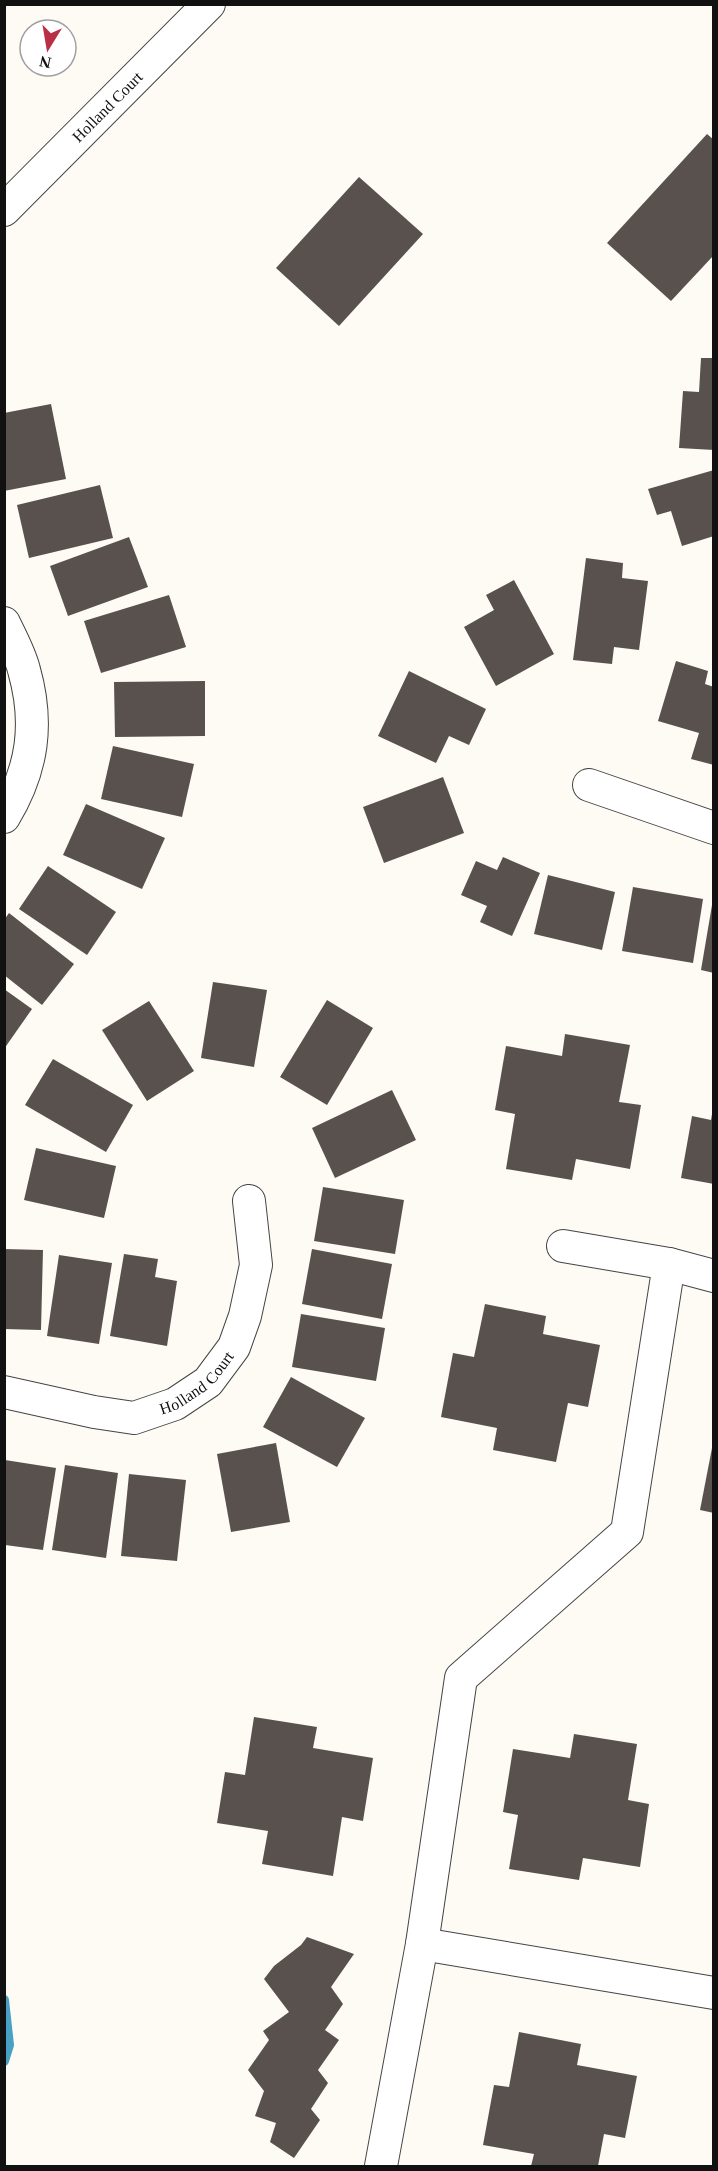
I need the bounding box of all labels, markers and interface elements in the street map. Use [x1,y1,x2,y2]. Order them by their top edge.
north arrow [18,18,78,78]
text: N [38,53,53,72]
street label: Holland Court [69,68,146,145]
street label: Holland Court [157,1348,237,1418]

